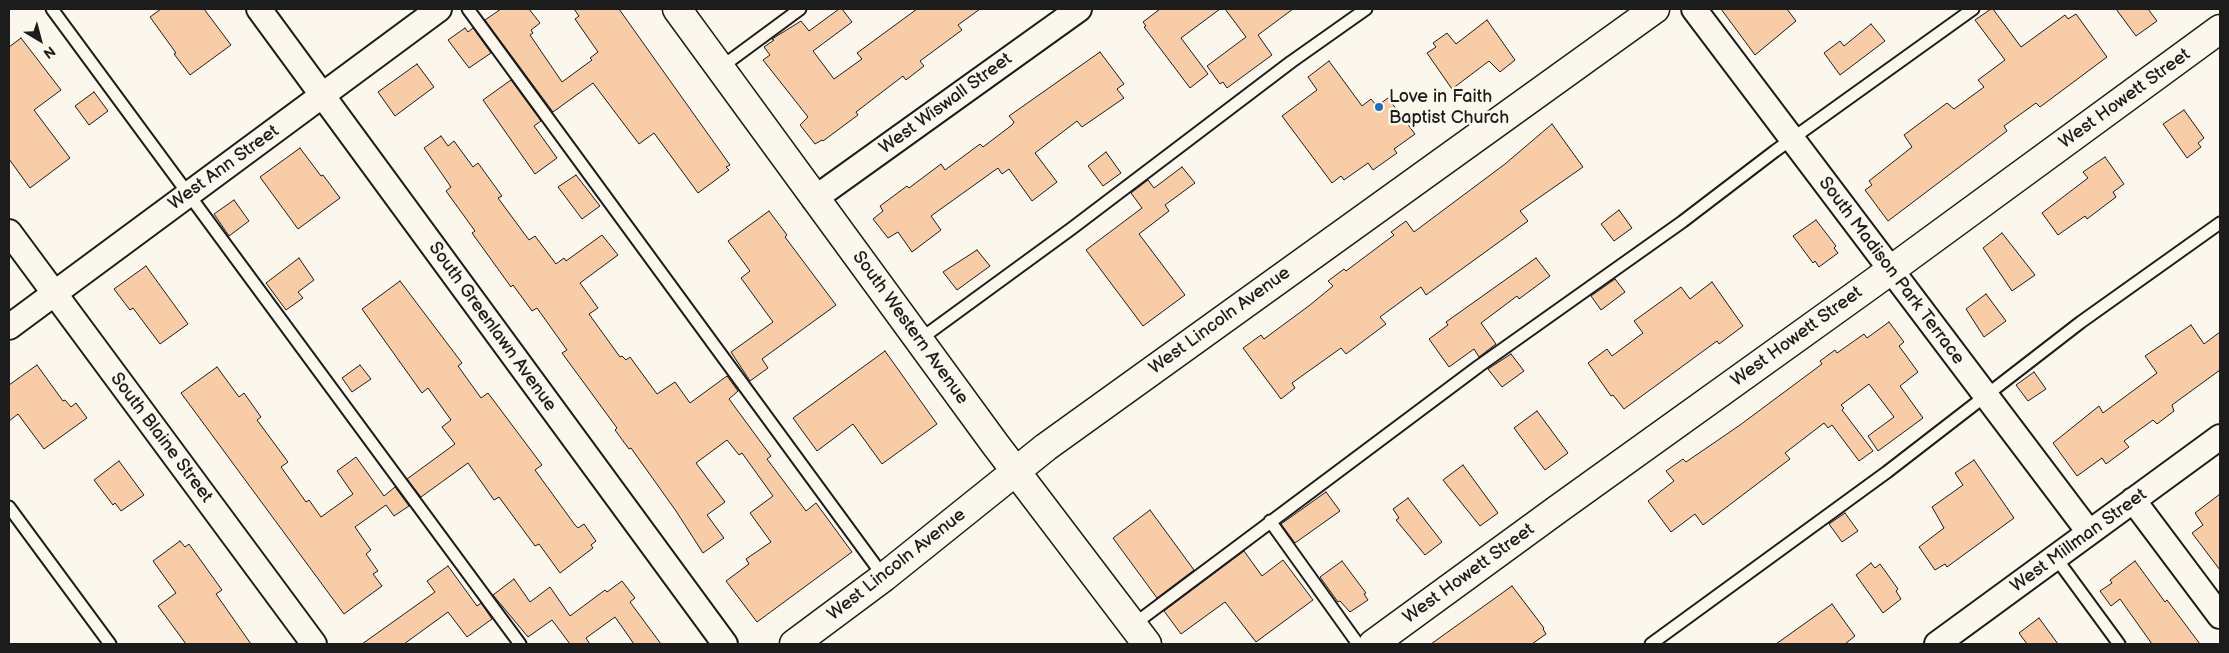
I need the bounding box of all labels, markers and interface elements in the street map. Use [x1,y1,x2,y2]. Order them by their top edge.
north arrow [15,15,65,65]
text: N [40,42,59,62]
street label: West Howett Street [2055,44,2195,154]
street label: West Wiswall Street [876,49,1016,159]
place label: Love in Faith Baptist Church [1389,86,1509,128]
marker: Love in Faith Baptist Church [1373,101,1385,113]
street label: West Ann Street [165,121,283,215]
street label: South Madison Park Terrace [1813,173,1969,369]
street label: South Greenlawn Avenue [423,238,561,416]
street label: South Western Avenue [847,247,973,409]
street label: West Lincoln Avenue [1145,263,1295,379]
street label: West Howett Street [1727,282,1867,392]
street label: South Blaine Street [105,369,217,507]
street label: West Millman Street [2007,484,2151,598]
street label: West Lincoln Avenue [824,504,970,626]
street label: West Howett Street [1399,519,1539,629]

